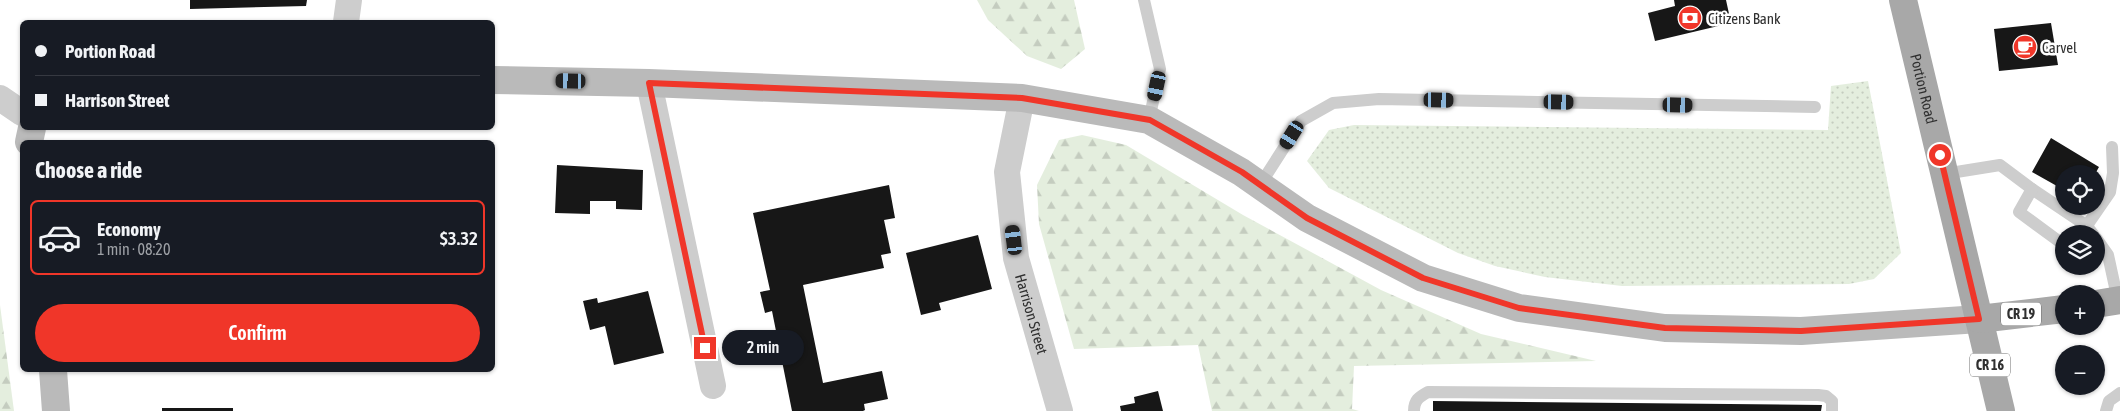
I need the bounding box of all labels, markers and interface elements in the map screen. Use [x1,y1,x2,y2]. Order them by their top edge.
bank icon: Citizens Bank [1677,5,1703,31]
place label: Citizens Bank [1708,10,1781,27]
cafe icon: Carvel [2012,34,2038,60]
place label: Carvel [2042,39,2077,56]
text: Portion Road [65,40,155,62]
street label: Portion Road [1908,52,1941,125]
car [1146,70,1167,102]
car [555,73,586,89]
text: Harrison Street [65,89,170,111]
car [1423,92,1454,108]
car [1543,94,1574,110]
car [1662,97,1693,113]
car [1277,118,1306,152]
route start [1929,144,1951,166]
text: Choose a ride [35,157,142,183]
map controls [2055,165,2105,395]
button: locate [2055,165,2105,215]
icon: car [37,215,82,260]
text: Economy [97,218,161,240]
car [1004,224,1023,256]
button: layers [2055,225,2105,275]
text: $3.32 [440,227,478,249]
text: 1 min · 08:20 [97,240,170,258]
street label: Harrison Street [1012,272,1052,356]
button: + [2055,285,2105,335]
road number: CR 19 [2001,302,2041,326]
button: Confirm [35,304,480,362]
callout: 2 min [722,330,805,366]
route end [694,337,716,359]
text: 2 min [747,338,779,356]
button: − [2055,345,2105,395]
road number: CR 16 [1970,354,2010,376]

